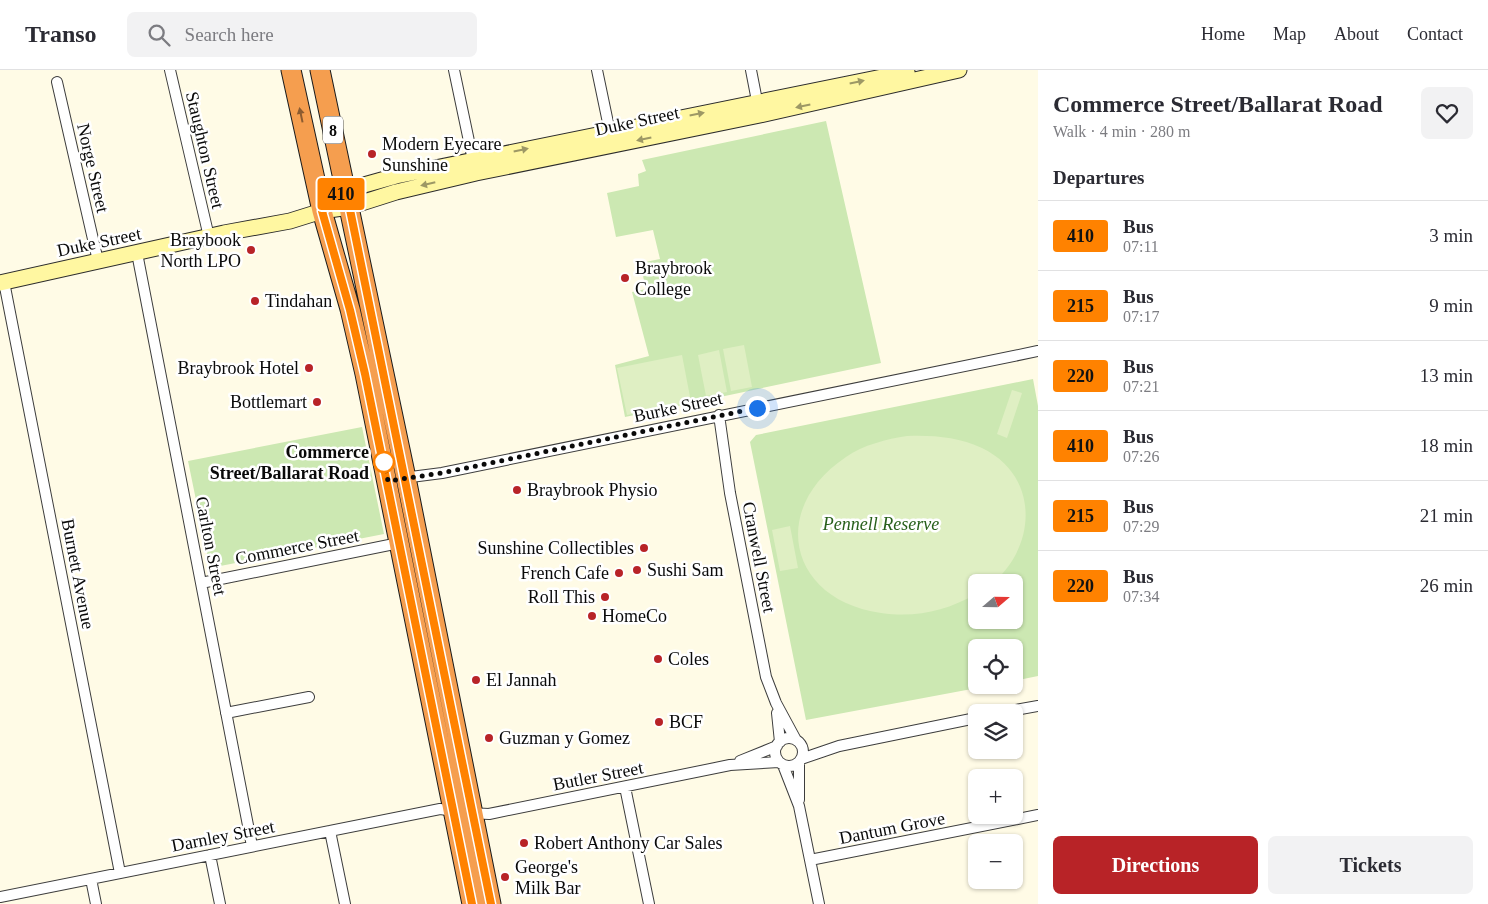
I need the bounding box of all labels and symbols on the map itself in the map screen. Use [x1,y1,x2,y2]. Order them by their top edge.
one-way arrow [849,78,864,86]
street label: Staughton Street [182,90,228,210]
street label: Duke Street [593,102,681,140]
one-way arrow [794,102,810,110]
one-way arrow [297,107,305,123]
one-way arrow [690,110,706,118]
road number: 8 [323,116,343,144]
street label: Norge Street [73,121,113,215]
place label: Modern Eyecare Sunshine [382,134,501,175]
one-way arrow [636,135,651,143]
one-way arrow [513,146,529,154]
marker: Modern Eyecare Sunshine [366,148,378,160]
line badge: 410 [312,178,370,210]
one-way arrow [421,180,436,188]
street label: Duke Street [55,223,143,261]
place label: Braybook North LPO [161,230,241,271]
marker: Braybook North LPO [245,244,257,256]
place label: Braybrook College [635,258,712,299]
marker: Braybrook College [619,272,631,284]
place label: Tindahan [265,291,332,311]
marker: Tindahan [249,295,261,307]
place label: Braybrook Hotel [178,358,299,378]
marker: Braybrook Hotel [303,362,315,374]
street label: Burke Street [632,388,724,426]
place label: Bottlemart [230,392,307,412]
marker: Bottlemart [311,396,323,408]
your location [745,396,770,421]
place label: Commerce Street/Ballarat Road [210,442,369,483]
marker: Commerce Street/Ballarat Road [373,451,395,473]
place label: Braybrook Physio [527,480,658,500]
marker: Braybrook Physio [511,484,523,496]
street label: Carlton Street [192,495,230,597]
street label: Cranwell Street [738,500,780,614]
park label: Pennell Reserve [822,514,939,534]
street label: Burnett Avenue [57,517,99,631]
street label: Commerce Street [234,525,360,569]
place label: Sunshine Collectibles [478,538,634,558]
marker: Sunshine Collectibles [638,542,650,554]
place label: Sushi Sam [647,560,724,580]
place label: French Cafe [521,563,609,583]
marker: Sushi Sam [631,564,643,576]
marker: French Cafe [613,567,625,579]
north arrow [968,574,1022,629]
place label: Roll This [528,587,595,607]
marker: Roll This [599,591,611,603]
place label: HomeCo [602,606,667,626]
marker: HomeCo [586,610,598,622]
place label: Coles [668,649,709,669]
marker: Coles [652,653,664,665]
place label: El Jannah [486,670,556,690]
marker: El Jannah [470,674,482,686]
place label: BCF [669,712,703,732]
marker: BCF [653,716,665,728]
place label: Guzman y Gomez [499,728,630,748]
marker: Guzman y Gomez [483,732,495,744]
street label: Butler Street [551,757,645,795]
street label: Dantum Grove [837,808,947,848]
street label: Darnley Street [170,816,276,856]
place label: Robert Anthony Car Sales [534,833,722,853]
marker: Robert Anthony Car Sales [518,837,530,849]
place label: George's Milk Bar [515,857,581,898]
marker: George's Milk Bar [499,871,511,883]

